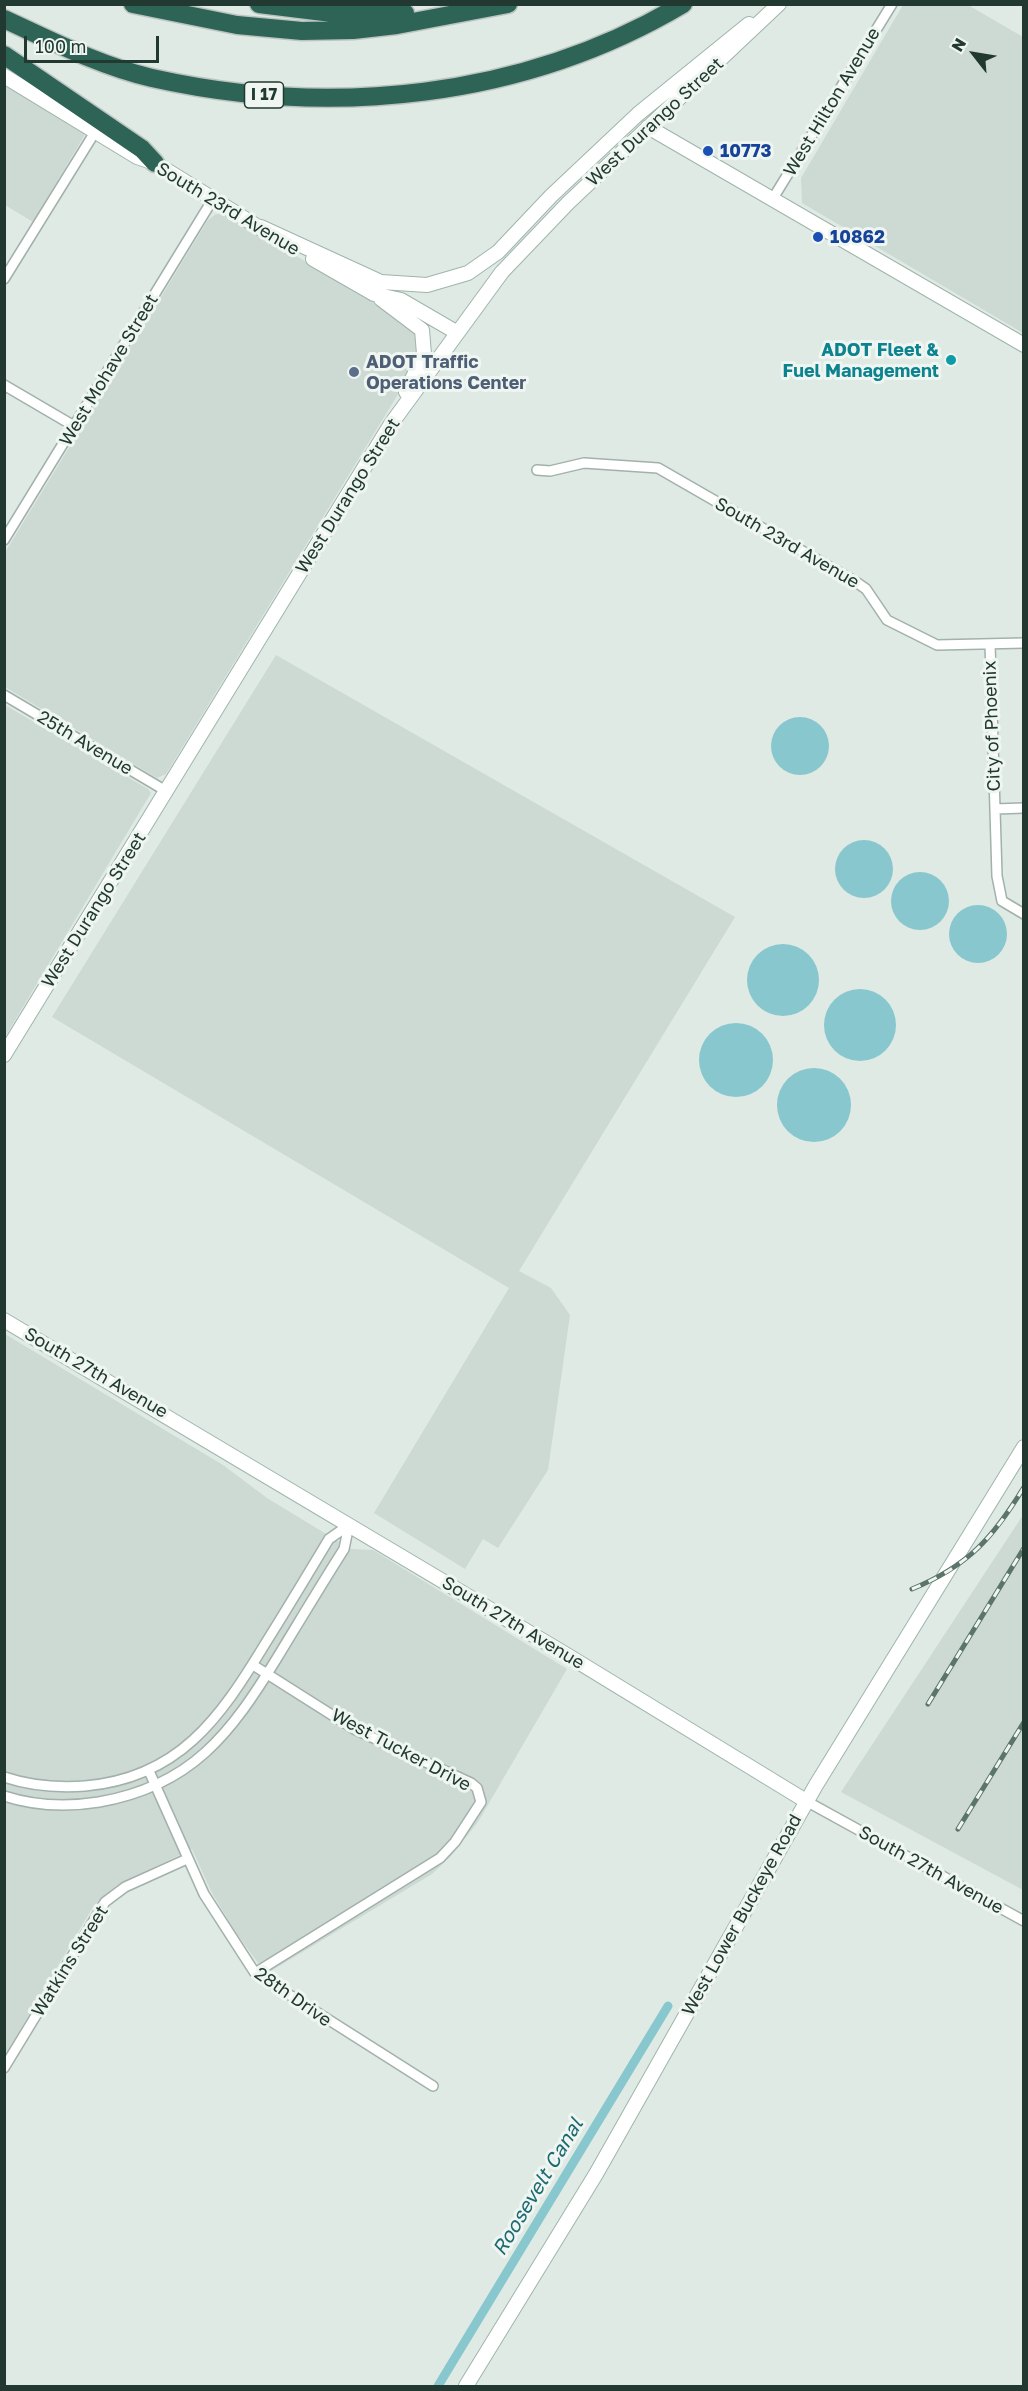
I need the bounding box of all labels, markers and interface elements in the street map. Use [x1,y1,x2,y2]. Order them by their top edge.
scale bar [27,24,162,62]
street label: West Hilton Avenue [779,24,885,180]
north arrow [944,24,1004,84]
text: N [947,34,970,55]
text: 100 m [35,35,86,57]
street label: West Durango Street [582,53,728,191]
road number: I 17 [244,82,284,108]
place label: 10773 [720,140,772,162]
marker: 10773 [701,144,715,158]
street label: South 23rd Avenue [153,158,303,260]
place label: 10862 [830,226,885,248]
marker: 10862 [811,230,825,244]
street label: West Mohave Street [55,290,163,450]
place label: ADOT Fleet & Fuel Management [782,339,939,382]
place label: ADOT Traffic Operations Center [366,351,526,394]
marker: ADOT Fleet & Fuel Management [944,353,958,367]
marker: ADOT Traffic Operations Center [347,365,361,379]
street label: West Durango Street [291,414,405,578]
street label: South 23rd Avenue [711,493,863,593]
street label: City of Phoenix [979,660,1005,792]
street label: 25th Avenue [33,706,137,780]
street label: West Durango Street [37,828,151,992]
street label: South 27th Avenue [20,1323,172,1423]
street label: South 27th Avenue [438,1572,588,1674]
street label: West Tucker Drive [328,1704,474,1796]
street label: West Lower Buckeye Road [678,1811,806,2019]
street label: South 27th Avenue [855,1821,1007,1919]
street label: Watkins Street [27,1901,113,2021]
street label: 28th Drive [250,1963,336,2031]
water label: Roosevelt Canal [488,2114,588,2260]

